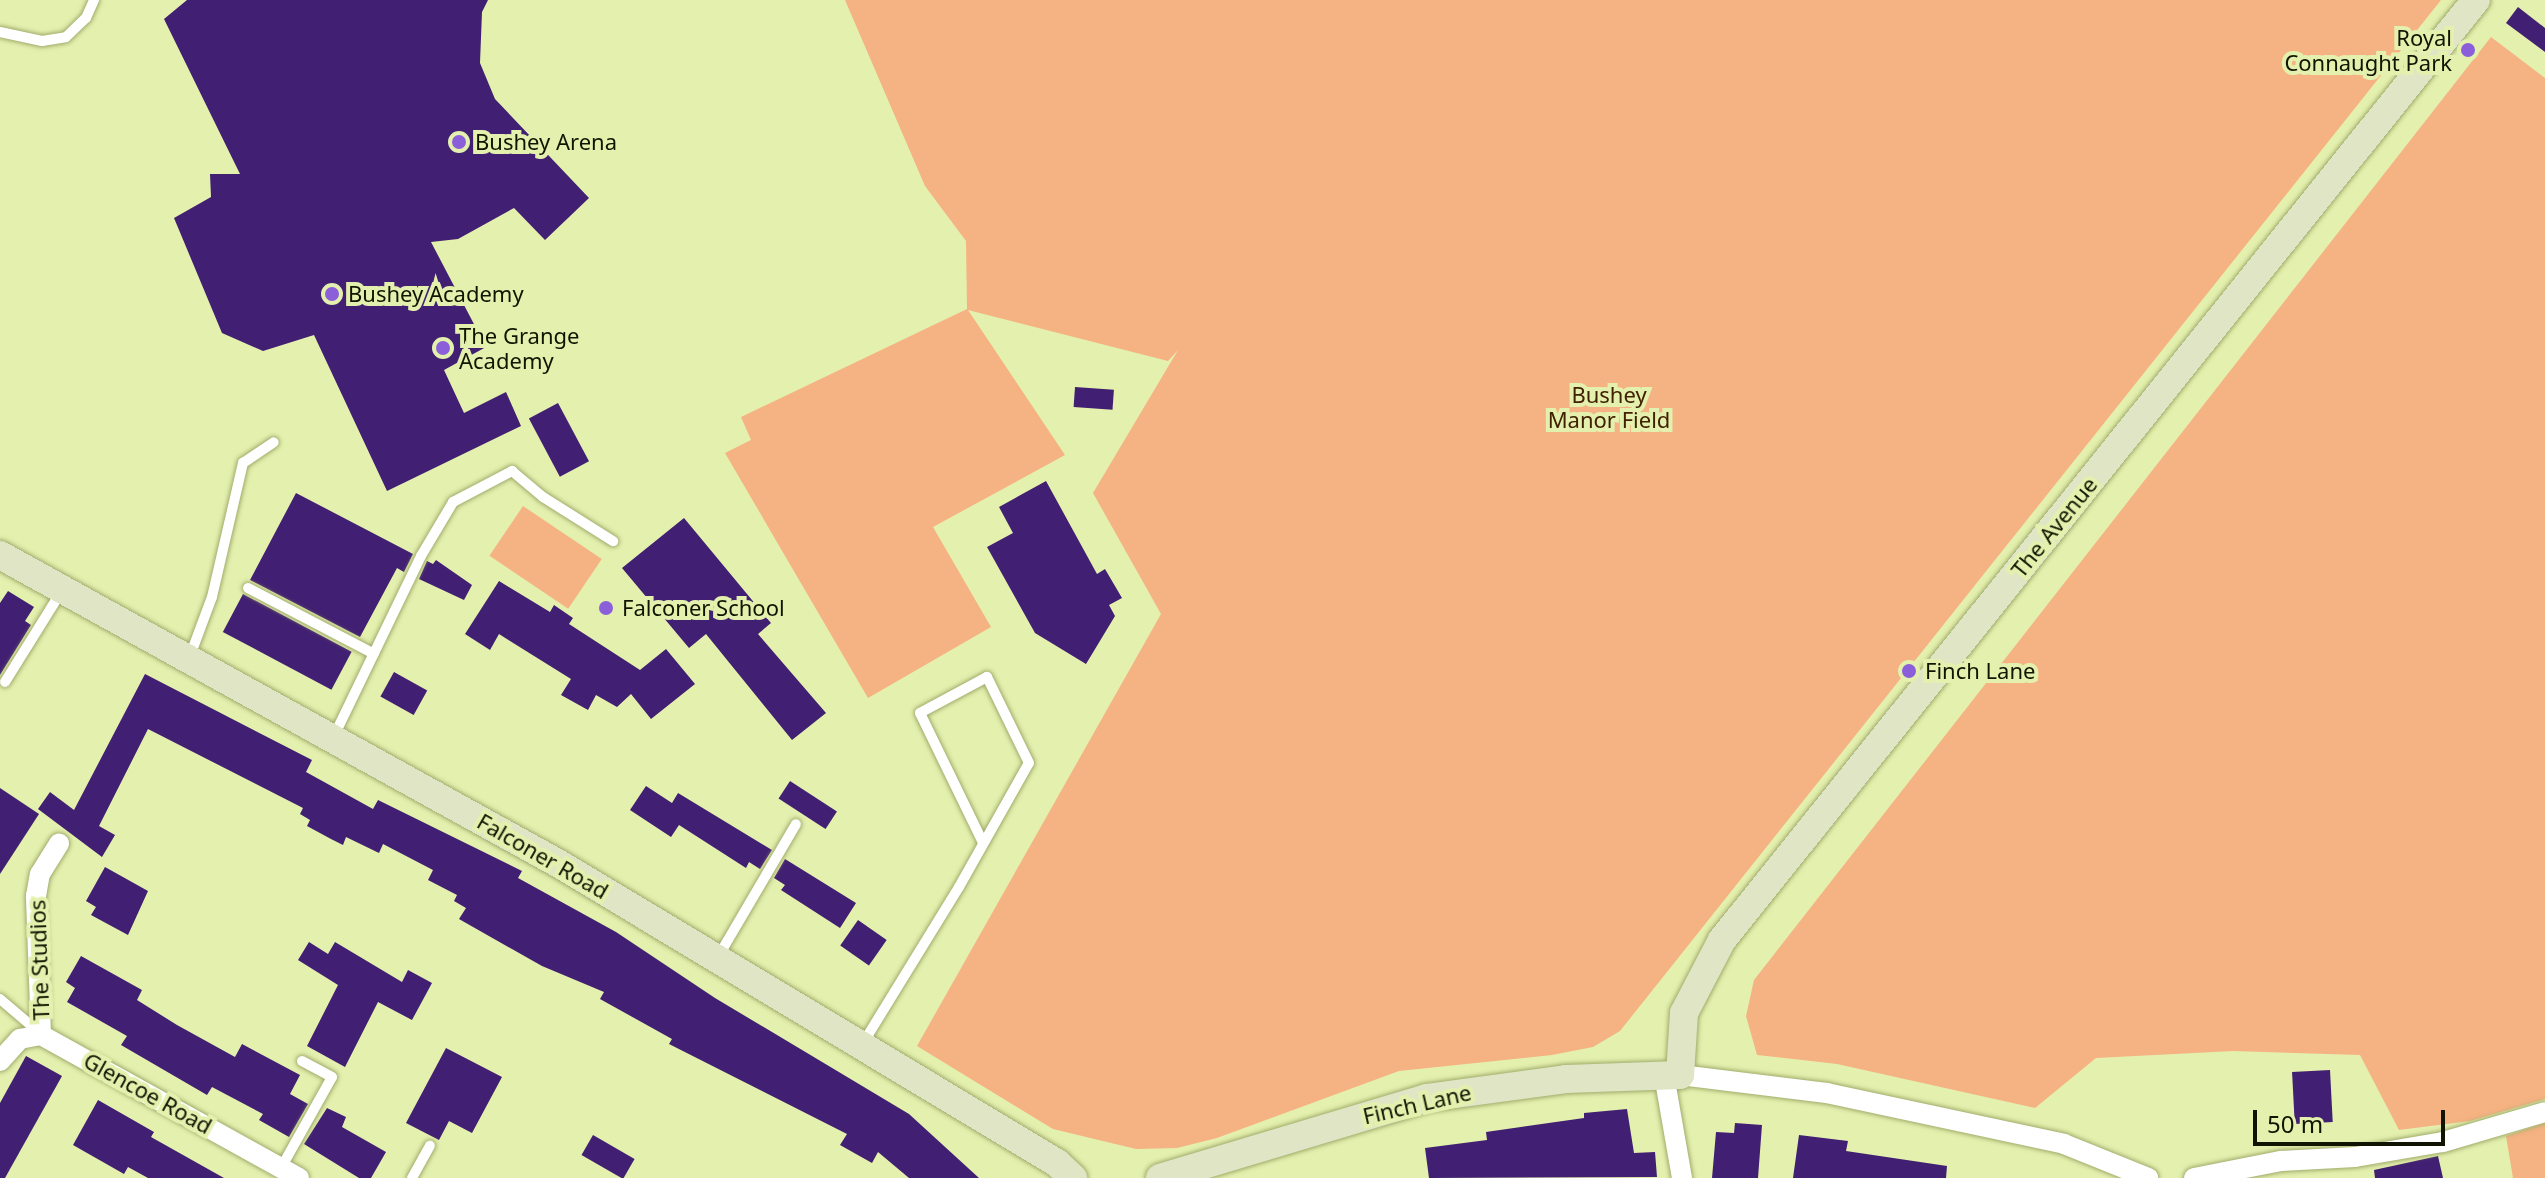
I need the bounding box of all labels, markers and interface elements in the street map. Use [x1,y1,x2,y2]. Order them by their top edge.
place label: Royal Connaught Park [2284,24,2452,76]
marker: Royal Connaught Park [2459,41,2477,59]
place label: Bushey Arena [475,129,617,155]
marker: Bushey Arena [450,133,468,151]
place label: Bushey Academy [348,281,524,307]
marker: Bushey Academy [323,285,341,303]
place label: The Grange Academy [459,322,579,374]
marker: The Grange Academy [434,339,452,357]
park label: Bushey Manor Field [1548,381,1670,432]
street label: The Avenue [2006,472,2102,582]
place label: Falconer School [622,595,785,621]
marker: Falconer School [597,599,615,617]
place label: Finch Lane [1925,658,2035,684]
marker: Finch Lane [1900,662,1918,680]
street label: Falconer Road [473,808,613,904]
street label: The Studios [24,899,54,1021]
street label: Glencoe Road [79,1047,217,1139]
street label: Finch Lane [1360,1079,1474,1129]
scale bar [2257,1094,2449,1144]
text: 50 m [2267,1107,2323,1140]

